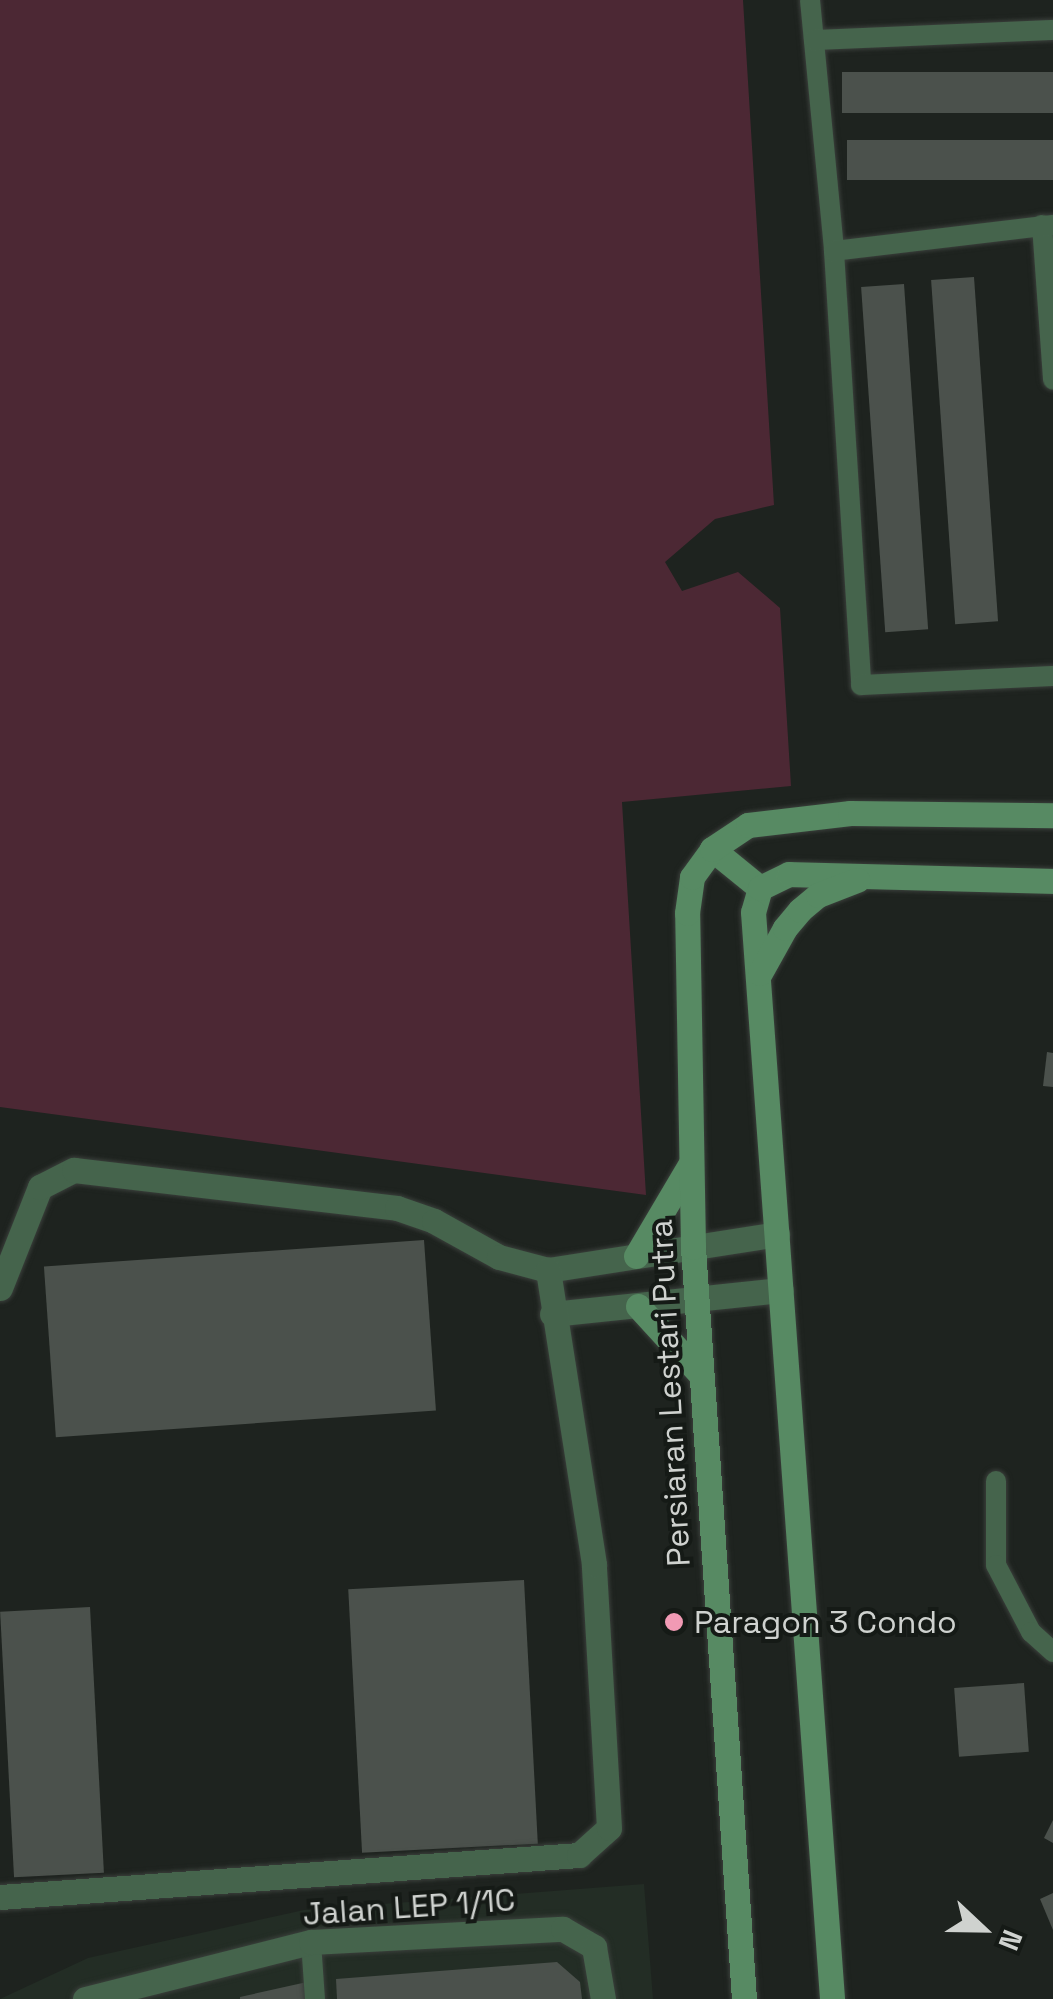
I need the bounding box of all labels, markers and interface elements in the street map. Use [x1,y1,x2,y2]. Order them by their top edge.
street label: Persiaran Lestari Putra [642,1218,698,1568]
place label: Paragon 3 Condo [694,1603,957,1641]
marker: Paragon 3 Condo [663,1611,685,1633]
north arrow [933,1879,1033,1979]
street label: Jalan LEP 1/1C [302,1880,516,1934]
text: N [991,1925,1031,1956]

